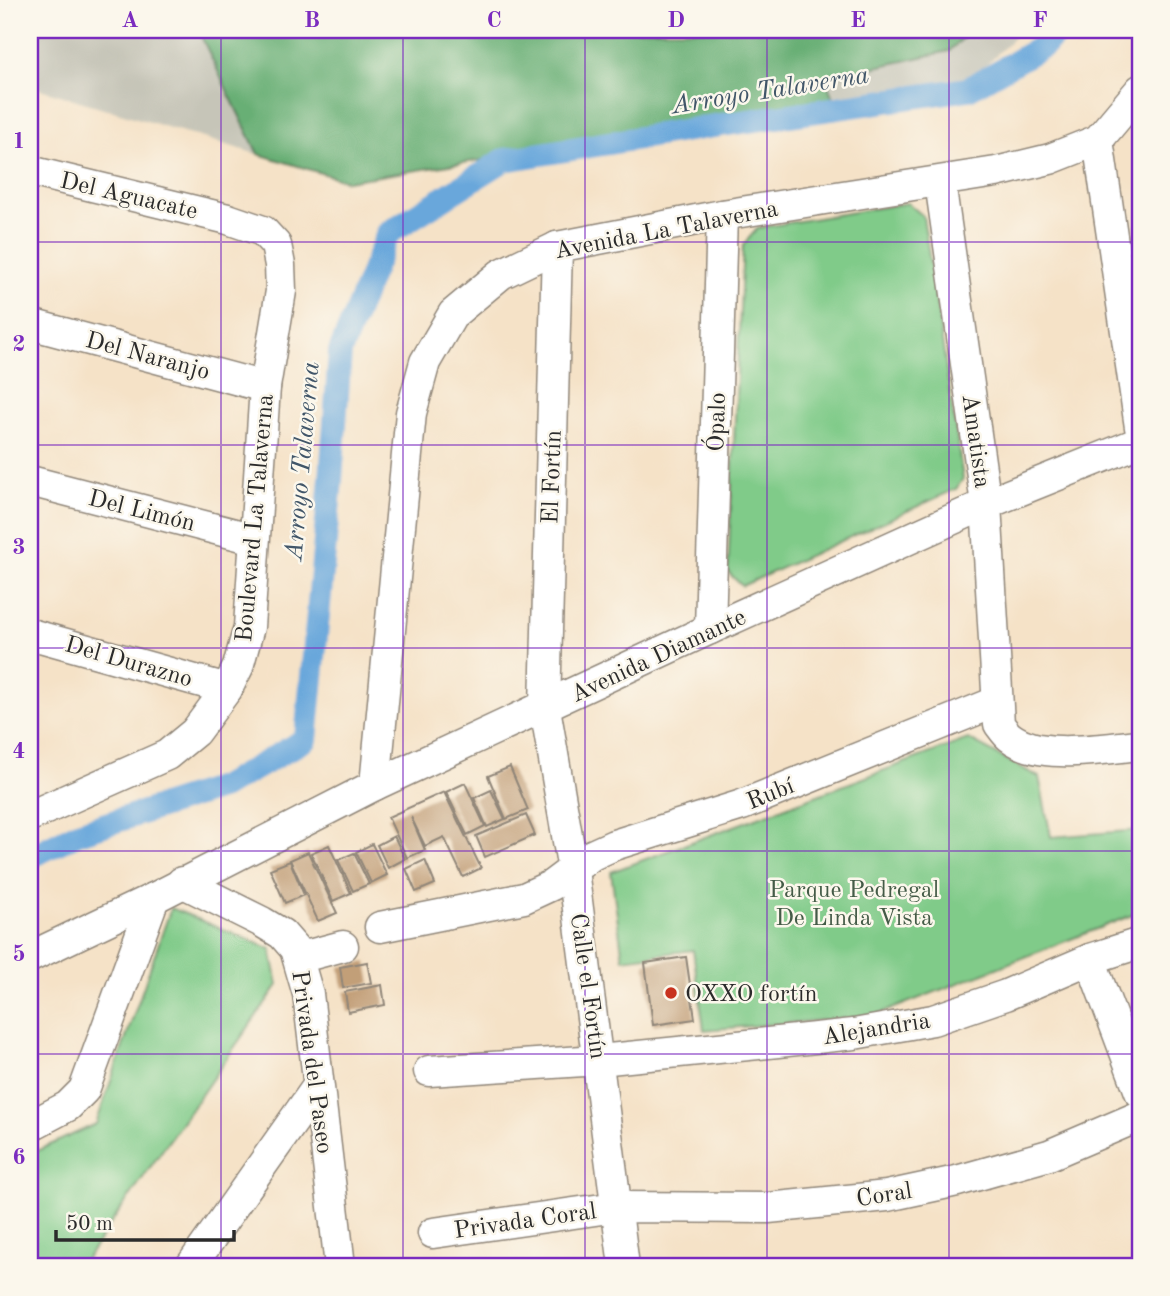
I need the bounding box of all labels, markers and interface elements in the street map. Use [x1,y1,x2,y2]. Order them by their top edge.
text: A [121,9,139,32]
text: B [304,9,320,32]
text: C [486,9,502,32]
text: D [667,9,685,32]
text: E [850,9,866,32]
text: F [1032,9,1048,32]
water label: Arroyo Talaverna [668,62,871,120]
text: 1 [12,130,26,153]
street label: Del Aguacate [57,169,200,224]
street label: Avenida La Talaverna [553,197,780,264]
street label: Del Naranjo [83,329,212,385]
text: 2 [12,333,26,356]
water label: Arroyo Talaverna [281,360,325,564]
street label: Ópalo [700,392,731,452]
street label: Boulevard La Talaverna [233,393,279,643]
street label: Amatista [957,393,994,490]
street label: El Fortín [539,430,567,524]
street label: Del Limón [86,487,198,537]
text: 3 [12,536,26,559]
street label: Avenida Diamante [568,606,750,708]
street label: Del Durazno [62,633,195,693]
text: 4 [12,740,26,763]
street label: Rubí [744,774,798,815]
park label: Parque Pedregal De Linda Vista [769,879,939,931]
street label: Calle el Fortín [565,912,609,1061]
text: 5 [12,943,26,966]
street label: Privada del Paseo [286,969,336,1155]
place label: OXXO fortín [685,983,818,1007]
marker: OXXO fortín [663,985,679,1001]
street label: Alejandria [821,1010,932,1050]
text: 6 [12,1146,26,1169]
street label: Coral [855,1180,914,1212]
scale bar [56,1198,234,1242]
street label: Privada Coral [452,1200,598,1244]
text: 50 m [66,1214,113,1235]

